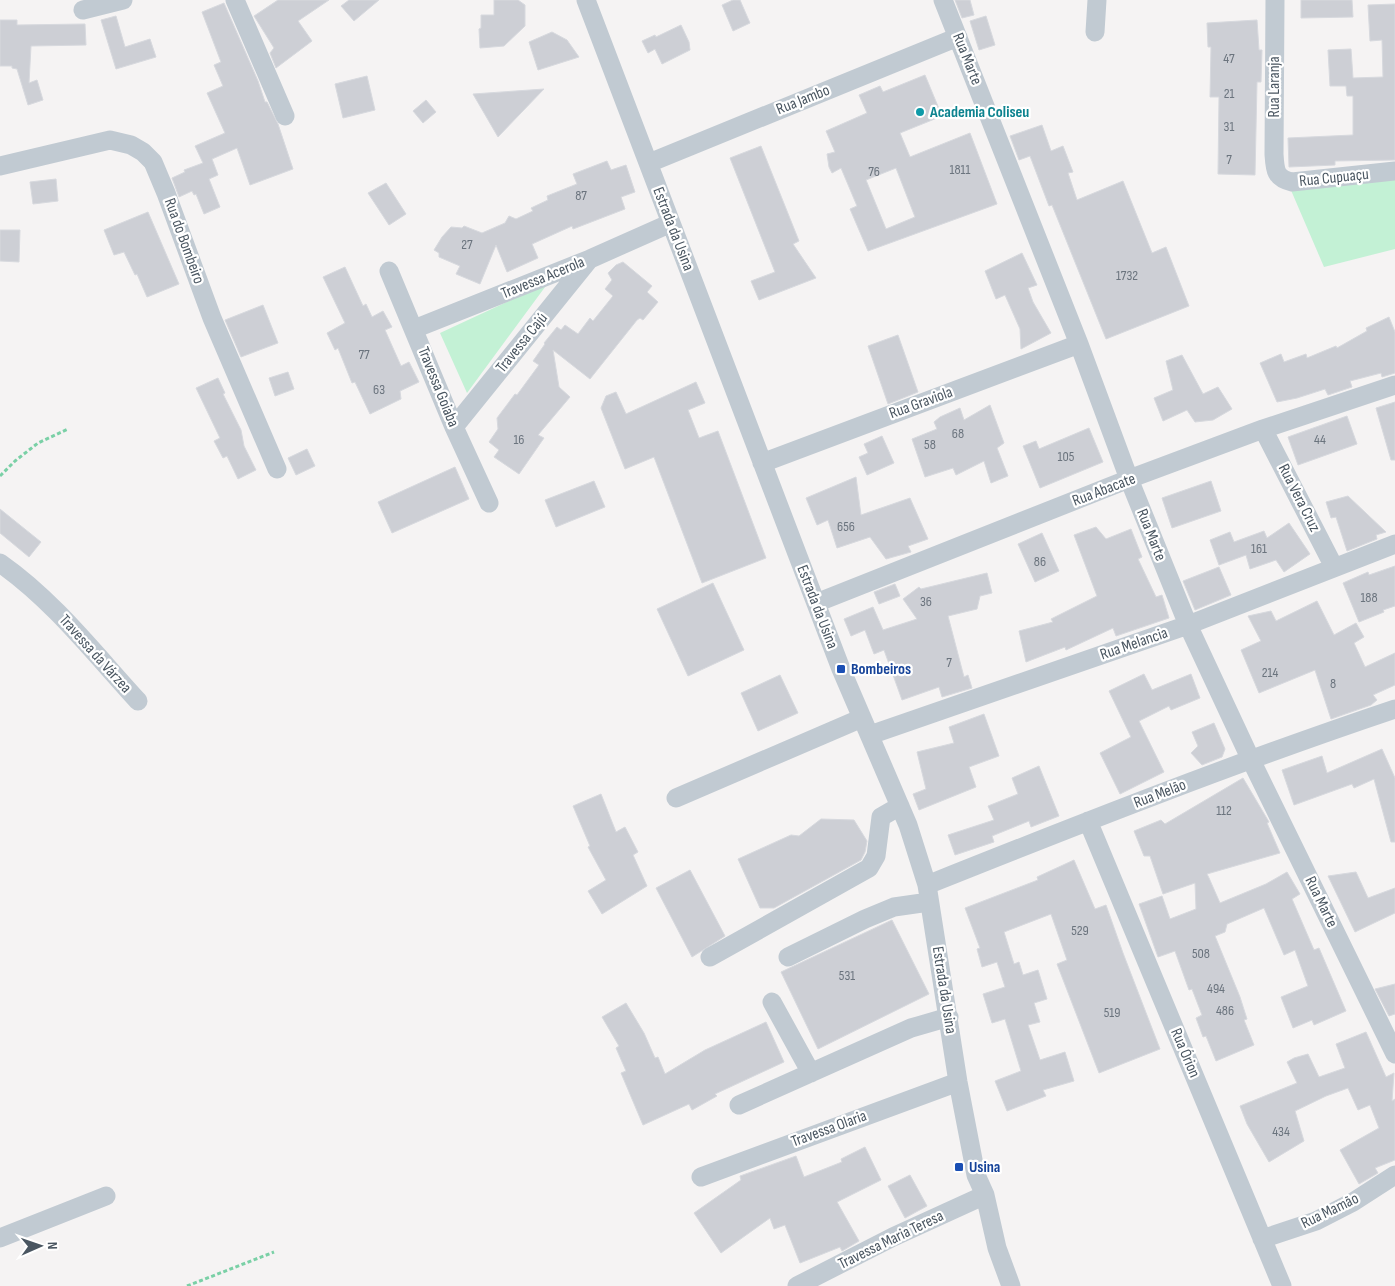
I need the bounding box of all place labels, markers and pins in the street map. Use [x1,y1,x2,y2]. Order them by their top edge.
place label: Academia Coliseu [929,103,1029,122]
marker: Academia Coliseu [914,106,926,118]
place label: Bombeiros [851,660,911,679]
marker: Bombeiros [835,663,847,675]
place label: Usina [969,1158,1000,1177]
marker: Usina [953,1161,965,1173]

